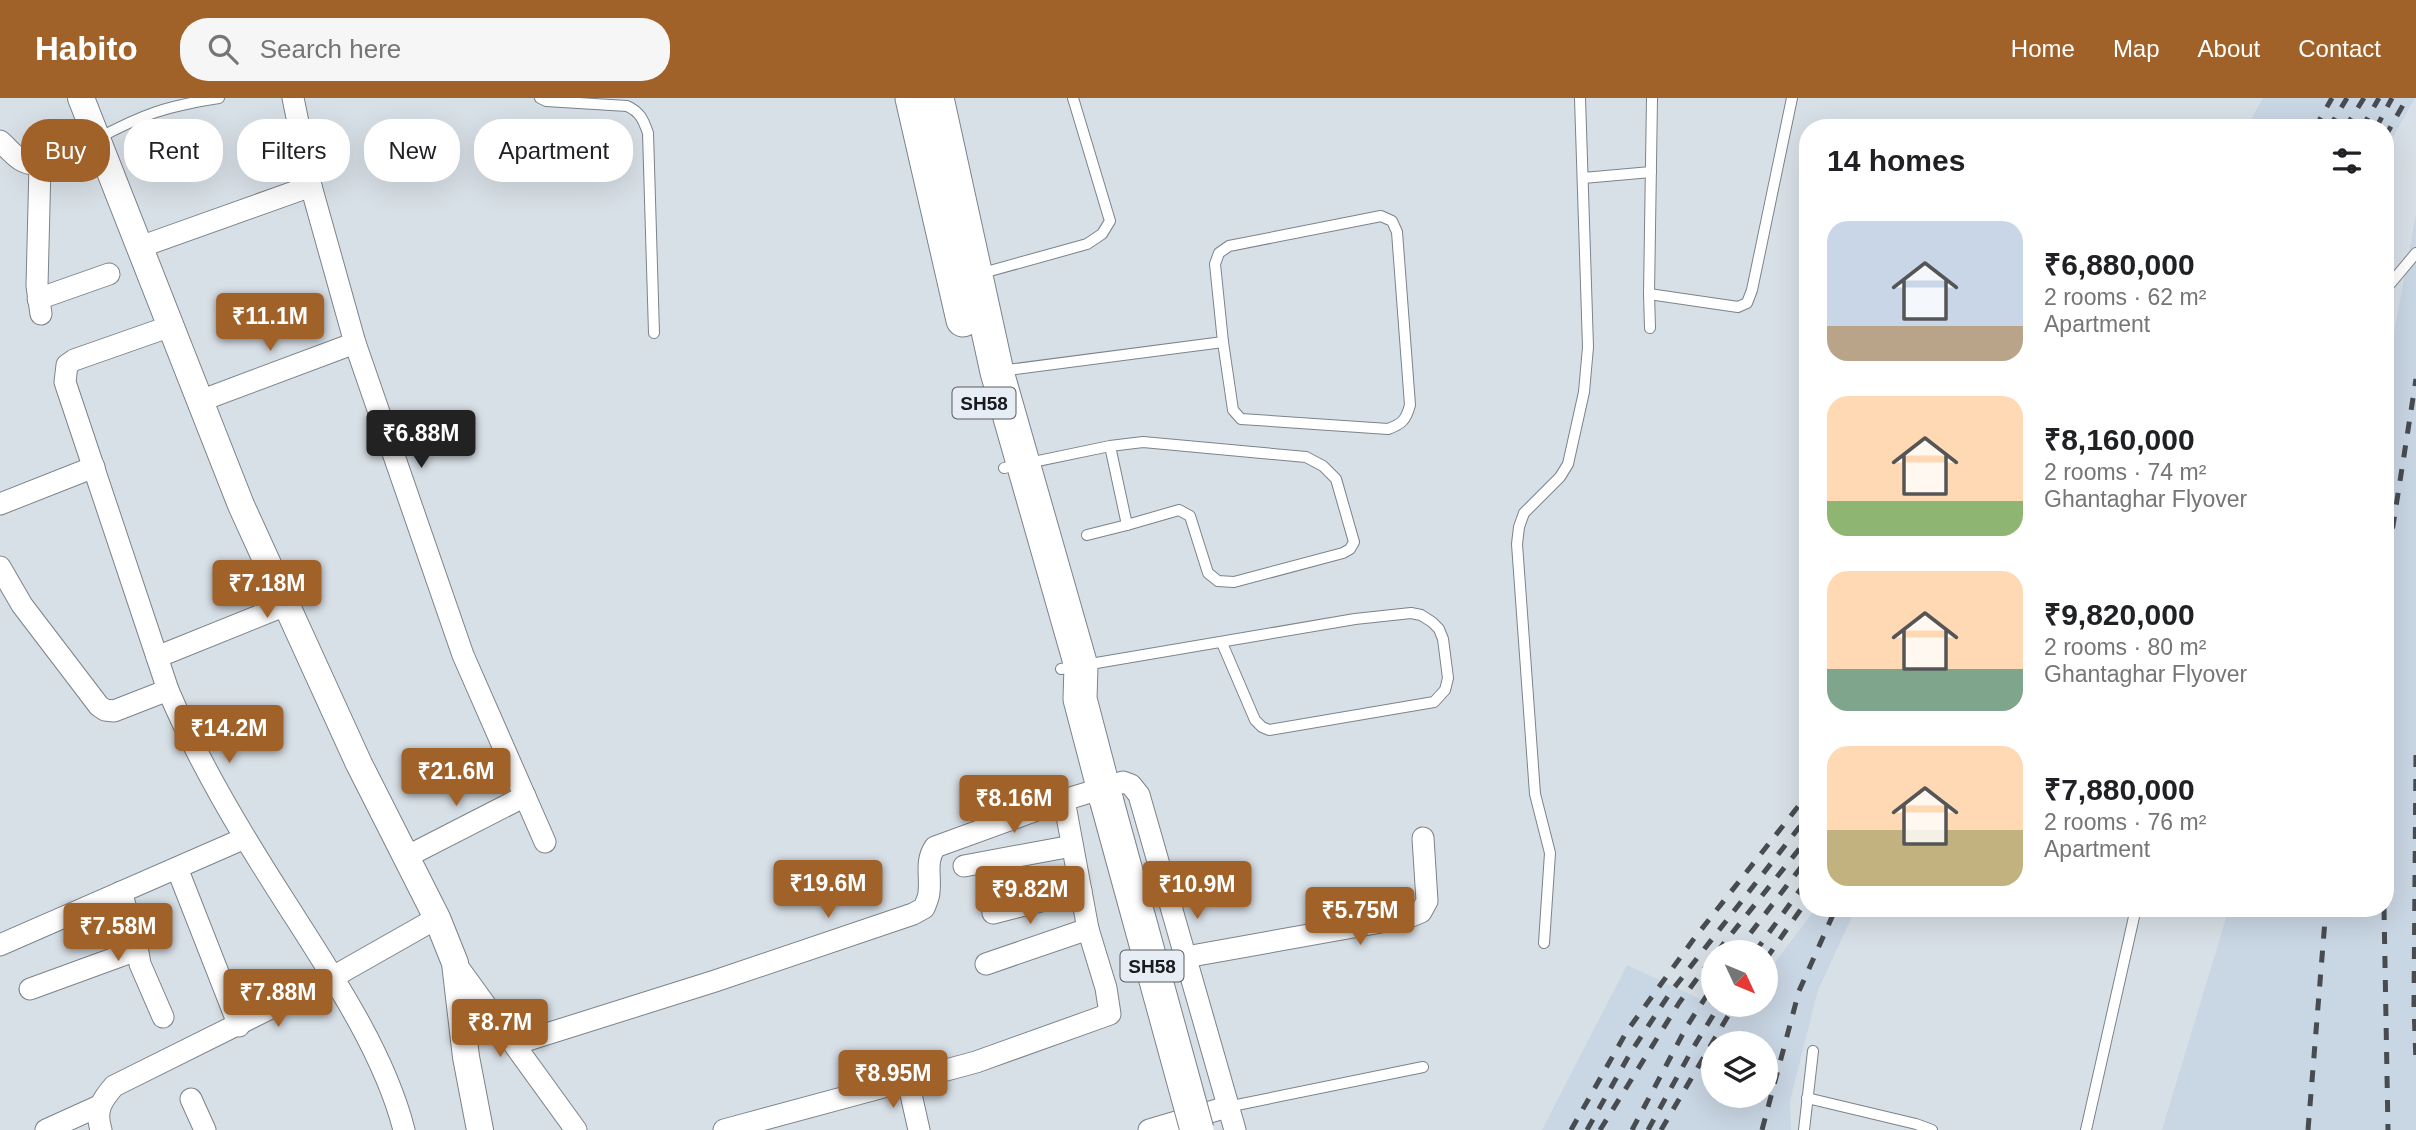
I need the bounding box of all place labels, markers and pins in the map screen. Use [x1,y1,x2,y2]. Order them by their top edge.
pin: ₹11.1M [213,294,327,353]
pin: ₹6.88M [364,410,478,470]
pin: ₹7.18M [210,560,324,620]
pin: ₹14.2M [172,706,286,765]
pin: ₹21.6M [399,748,513,808]
pin: ₹8.16M [957,776,1071,835]
pin: ₹19.6M [771,860,885,920]
pin: ₹10.9M [1140,862,1254,921]
pin: ₹9.82M [973,866,1087,926]
pin: ₹5.75M [1303,888,1417,947]
pin: ₹7.58M [61,904,175,963]
pin: ₹7.88M [221,970,335,1029]
pin: ₹8.7M [451,1000,549,1059]
pin: ₹8.95M [836,1051,950,1110]

